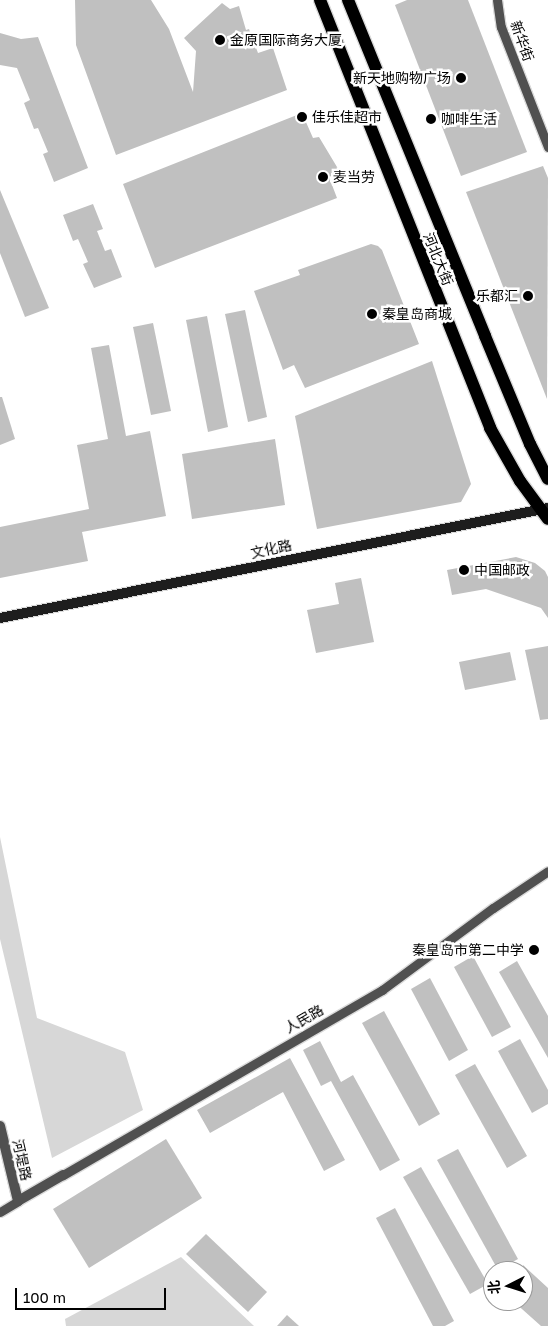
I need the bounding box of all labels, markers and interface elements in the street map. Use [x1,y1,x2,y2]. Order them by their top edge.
street label: 新华街 [507,18,537,64]
place label: 金原国际商务大厦 [230,32,342,48]
marker: 金原国际商务大厦 [214,34,226,46]
place label: 新天地购物广场 [353,70,451,86]
marker: 新天地购物广场 [455,72,467,84]
place label: 佳乐佳超市 [312,109,382,125]
marker: 佳乐佳超市 [296,111,308,123]
place label: 咖啡生活 [441,111,497,127]
marker: 咖啡生活 [425,113,437,125]
place label: 麦当劳 [333,169,375,185]
marker: 麦当劳 [317,171,329,183]
street label: 河北大街 [420,230,456,288]
place label: 乐都汇 [476,288,518,304]
marker: 乐都汇 [522,290,534,302]
place label: 秦皇岛商城 [382,306,452,322]
marker: 秦皇岛商城 [366,308,378,320]
street label: 文化路 [249,536,293,562]
place label: 中国邮政 [474,562,530,578]
marker: 中国邮政 [458,564,470,576]
place label: 秦皇岛市第二中学 [412,942,524,958]
marker: 秦皇岛市第二中学 [528,944,540,956]
street label: 人民路 [282,1001,326,1037]
street label: 河堤路 [9,1138,35,1182]
north arrow [483,1261,533,1311]
scale bar [18,1278,169,1310]
text: 北 [484,1280,503,1295]
text: 100 m [23,1288,66,1306]

